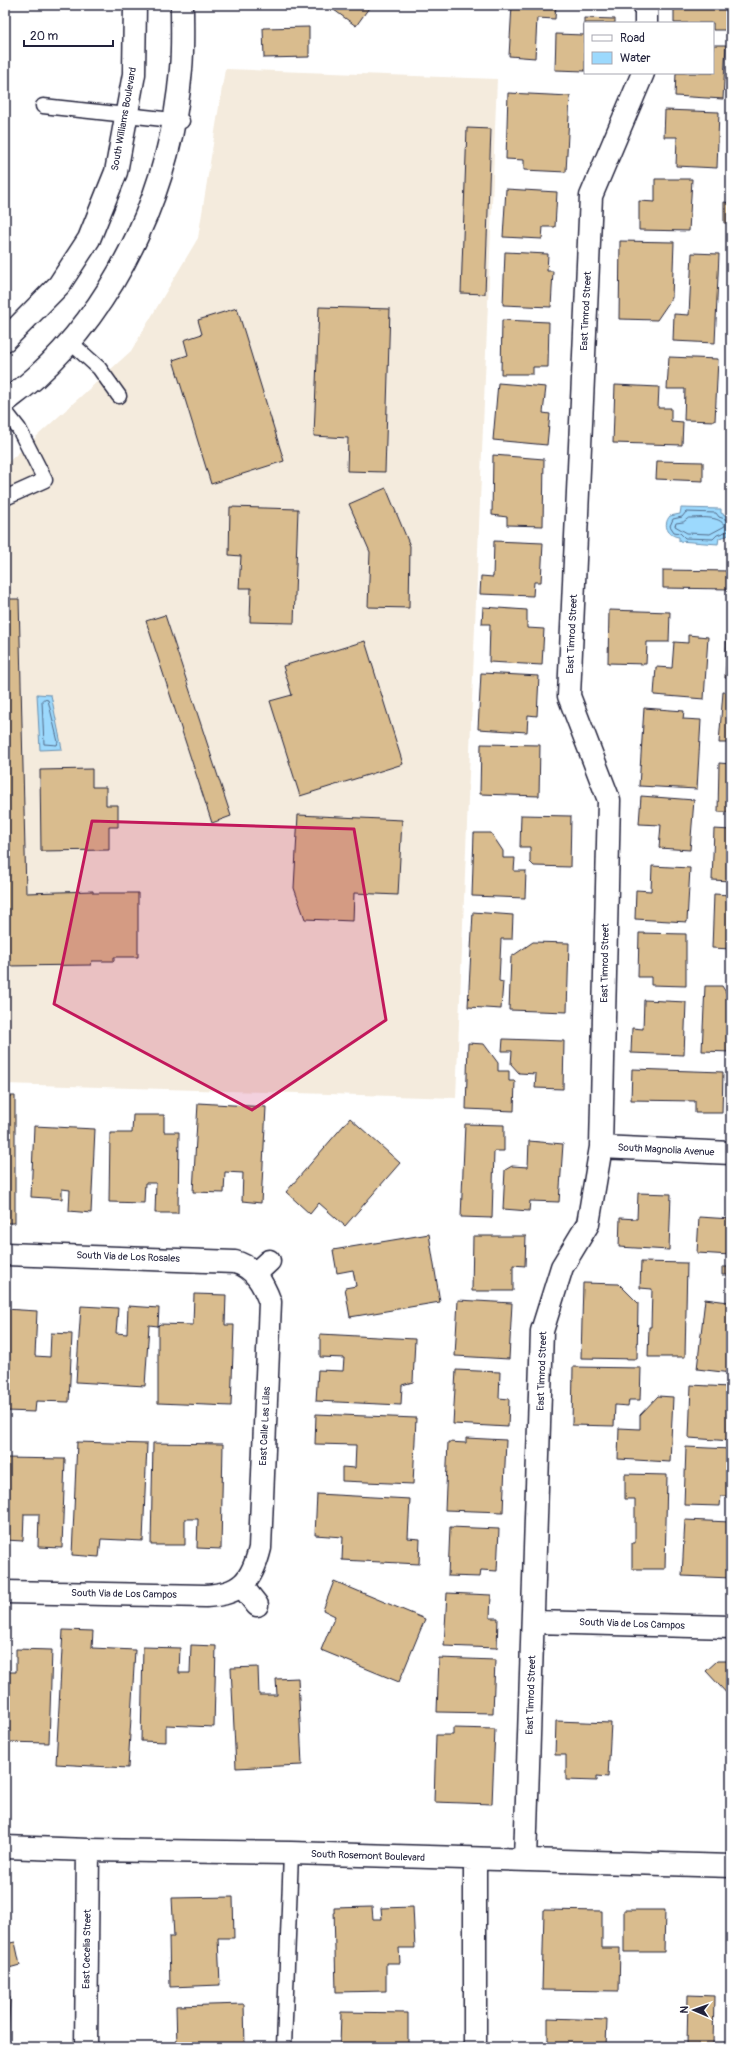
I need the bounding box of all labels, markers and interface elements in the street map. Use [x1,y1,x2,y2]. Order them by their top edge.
scale bar [24,22,113,48]
legend [584,22,714,74]
text: 20 m [30,29,59,44]
text: Road [620,31,645,46]
text: Water [620,51,651,66]
street label: South Williams Boulevard [109,66,139,172]
street label: East Timrod Street [578,270,594,351]
street label: East Timrod Street [564,593,580,674]
street label: East Timrod Street [598,922,612,1003]
street label: South Magnolia Avenue [617,1141,715,1159]
street label: South Via de Los Rosales [76,1249,180,1265]
street label: East Timrod Street [535,1330,549,1411]
street label: East Calle Las Lilas [257,1386,273,1466]
street label: South Via de Los Campos [71,1587,177,1601]
street label: South Via de Los Campos [579,1616,686,1632]
street label: East Timrod Street [524,1654,538,1735]
street label: South Rosemont Boulevard [311,1848,425,1864]
street label: East Cecelia Street [80,1908,94,1989]
north arrow [674,1990,714,2030]
text: N [678,2005,691,2014]

